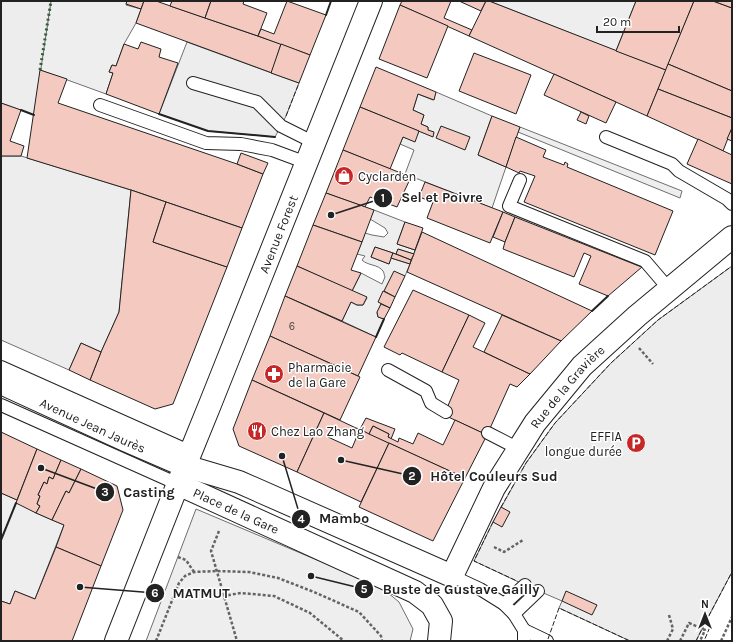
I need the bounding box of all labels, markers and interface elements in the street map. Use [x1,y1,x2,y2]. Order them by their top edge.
scale bar [597,8,679,34]
text: 20 m [603,15,631,29]
shop icon: Cyclarden [333,165,355,187]
place label: Cyclarden [358,169,416,184]
callout: Sel et Poivre [373,185,490,211]
text: Sel et Poivre [401,189,483,206]
text: 1 [381,191,385,205]
street label: Avenue Forest [256,193,300,275]
house number: 6 [289,320,295,333]
street label: Rue de la Gravière [526,342,608,431]
place label: Pharmacie de la Gare [288,360,352,390]
pharmacy icon: Pharmacie de la Gare [263,363,285,385]
street label: Avenue Jean Jaurès [38,394,148,456]
restaurant icon: Chez Lao Zhang [246,420,268,442]
place label: Chez Lao Zhang [271,424,365,439]
place label: EFFIA longue durée [545,429,623,459]
parking icon: EFFIA longue durée [625,432,647,454]
callout: Hôtel Couleurs Sud [402,463,565,489]
text: Hôtel Couleurs Sud [430,468,558,485]
text: 2 [408,469,416,483]
callout: Casting [95,479,182,505]
text: Casting [123,484,175,501]
street label: Place de la Gare [191,484,282,537]
text: 3 [101,485,109,499]
callout: Mambo [291,506,377,532]
text: Mambo [319,510,369,527]
text: 4 [297,512,305,526]
callout: Buste de Gustave Gailly [354,576,547,602]
callout: MATMUT [145,580,238,606]
text: Buste de Gustave Gailly [383,581,539,598]
text: 5 [361,582,368,596]
text: MATMUT [172,585,230,602]
text: 6 [151,586,159,600]
north arrow [685,594,725,634]
text: N [701,598,709,611]

